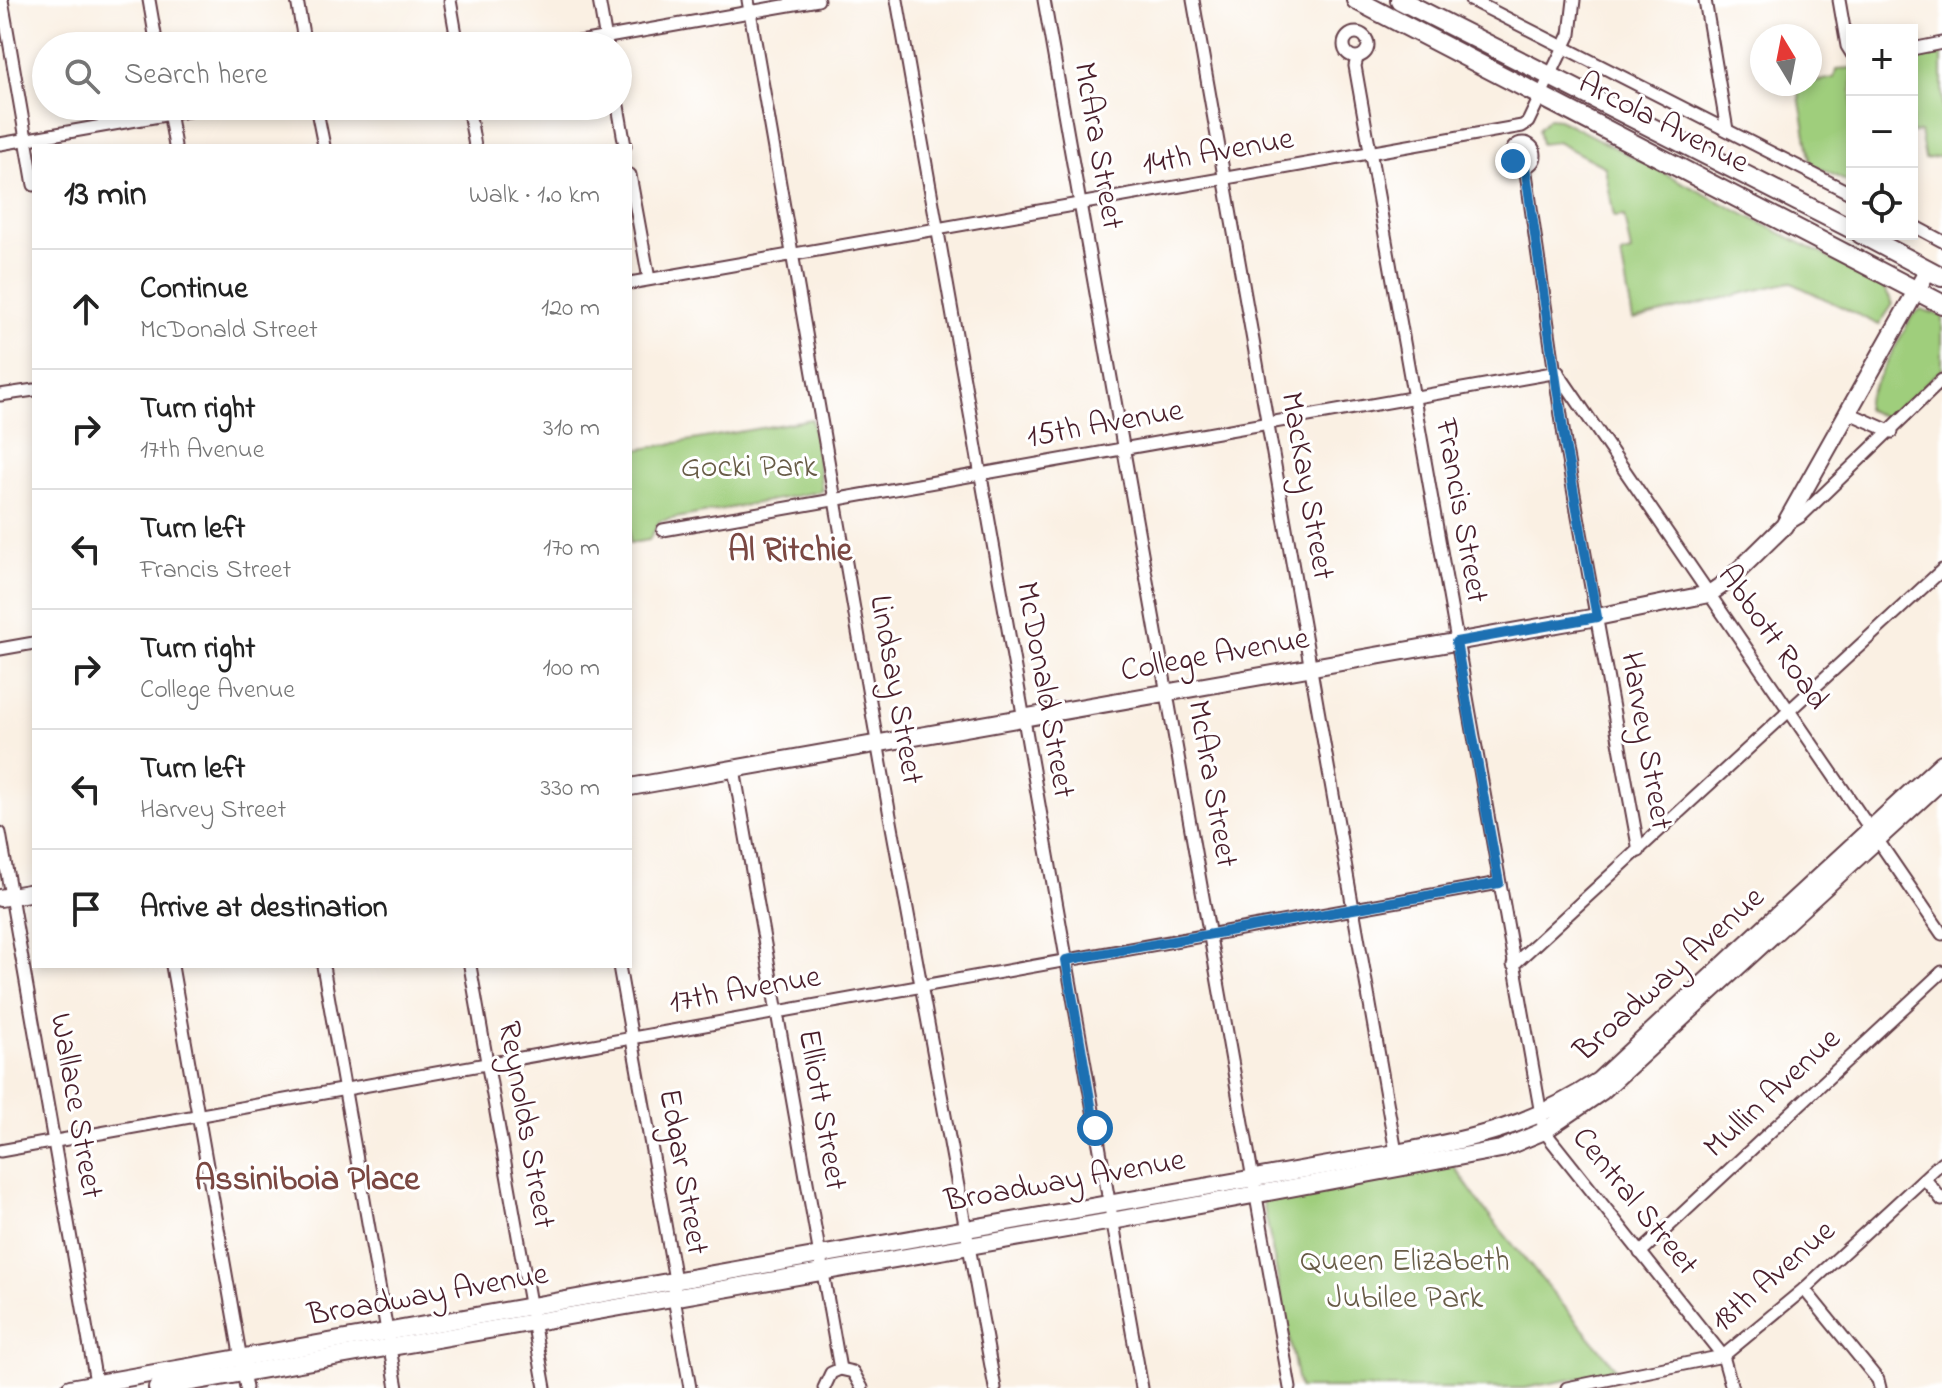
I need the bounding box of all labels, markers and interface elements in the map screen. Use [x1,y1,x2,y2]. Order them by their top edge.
north arrow [1750,24,1822,96]
map controls [1846,24,1918,240]
button: + [1846,24,1918,96]
search box [32,32,632,120]
icon: search [60,54,104,98]
text: Search here [124,54,268,98]
street label: McAra Street [1059,59,1135,234]
street label: Arcola Avenue [1570,61,1757,187]
button: − [1846,96,1918,168]
street label: 14th Avenue [1139,116,1298,189]
route end [1495,143,1531,179]
button: locate [1846,168,1918,240]
text: 13 min [64,171,147,221]
text: Walk · 1.0 km [469,177,600,215]
text: Continue [140,268,248,312]
icon: ahead [64,287,108,331]
text: 120 m [541,290,600,328]
text: McDonald Street [140,312,318,350]
text: Turn right [140,388,255,432]
street label: 15th Avenue [1023,388,1188,462]
street label: MacKay Street [1266,388,1346,584]
icon: right [64,407,108,451]
text: 310 m [543,410,600,448]
street label: Francis Street [1421,414,1499,607]
text: 17th Avenue [140,432,264,470]
park label: Gocki Park [681,445,818,492]
text: Turn left [140,508,245,552]
icon: left [64,527,108,571]
district label: Al Ritchie [728,527,853,577]
text: 170 m [543,530,600,568]
text: Francis Street [140,552,291,590]
street label: Abbott Road [1704,556,1840,720]
street label: McDonald Street [1002,578,1086,802]
street label: Lindsay Street [855,592,935,789]
street label: College Avenue [1117,616,1314,696]
text: Turn right [140,628,255,672]
icon: right [64,647,108,691]
street label: Harvey Street [1606,648,1684,834]
text: 100 m [543,650,600,688]
text: College Avenue [140,672,295,710]
street label: McAra Street [1173,697,1249,872]
text: Turn left [140,748,245,792]
icon: left [64,767,108,811]
text: 330 m [541,770,600,808]
text: Harvey Street [140,792,286,830]
street label: Broadway Avenue [1563,876,1777,1074]
icon: arrive [64,887,108,931]
text: Arrive at destination [140,887,388,931]
street label: 17th Avenue [666,954,825,1027]
street label: Wallace Street [36,1010,114,1203]
street label: Mullin Avenue [1693,1017,1853,1170]
street label: Reynolds Street [484,1018,566,1233]
street label: Elliott Street [784,1026,858,1194]
street label: Edgar Street [644,1085,720,1259]
route start [1077,1110,1113,1146]
street label: Central Street [1559,1117,1709,1287]
street label: Broadway Avenue [940,1138,1189,1226]
district label: Assiniboia Place [194,1156,420,1206]
street label: 18th Avenue [1701,1209,1847,1345]
park label: Queen Elizabeth Jubilee Park [1300,1239,1510,1323]
street label: Broadway Avenue [303,1252,552,1340]

